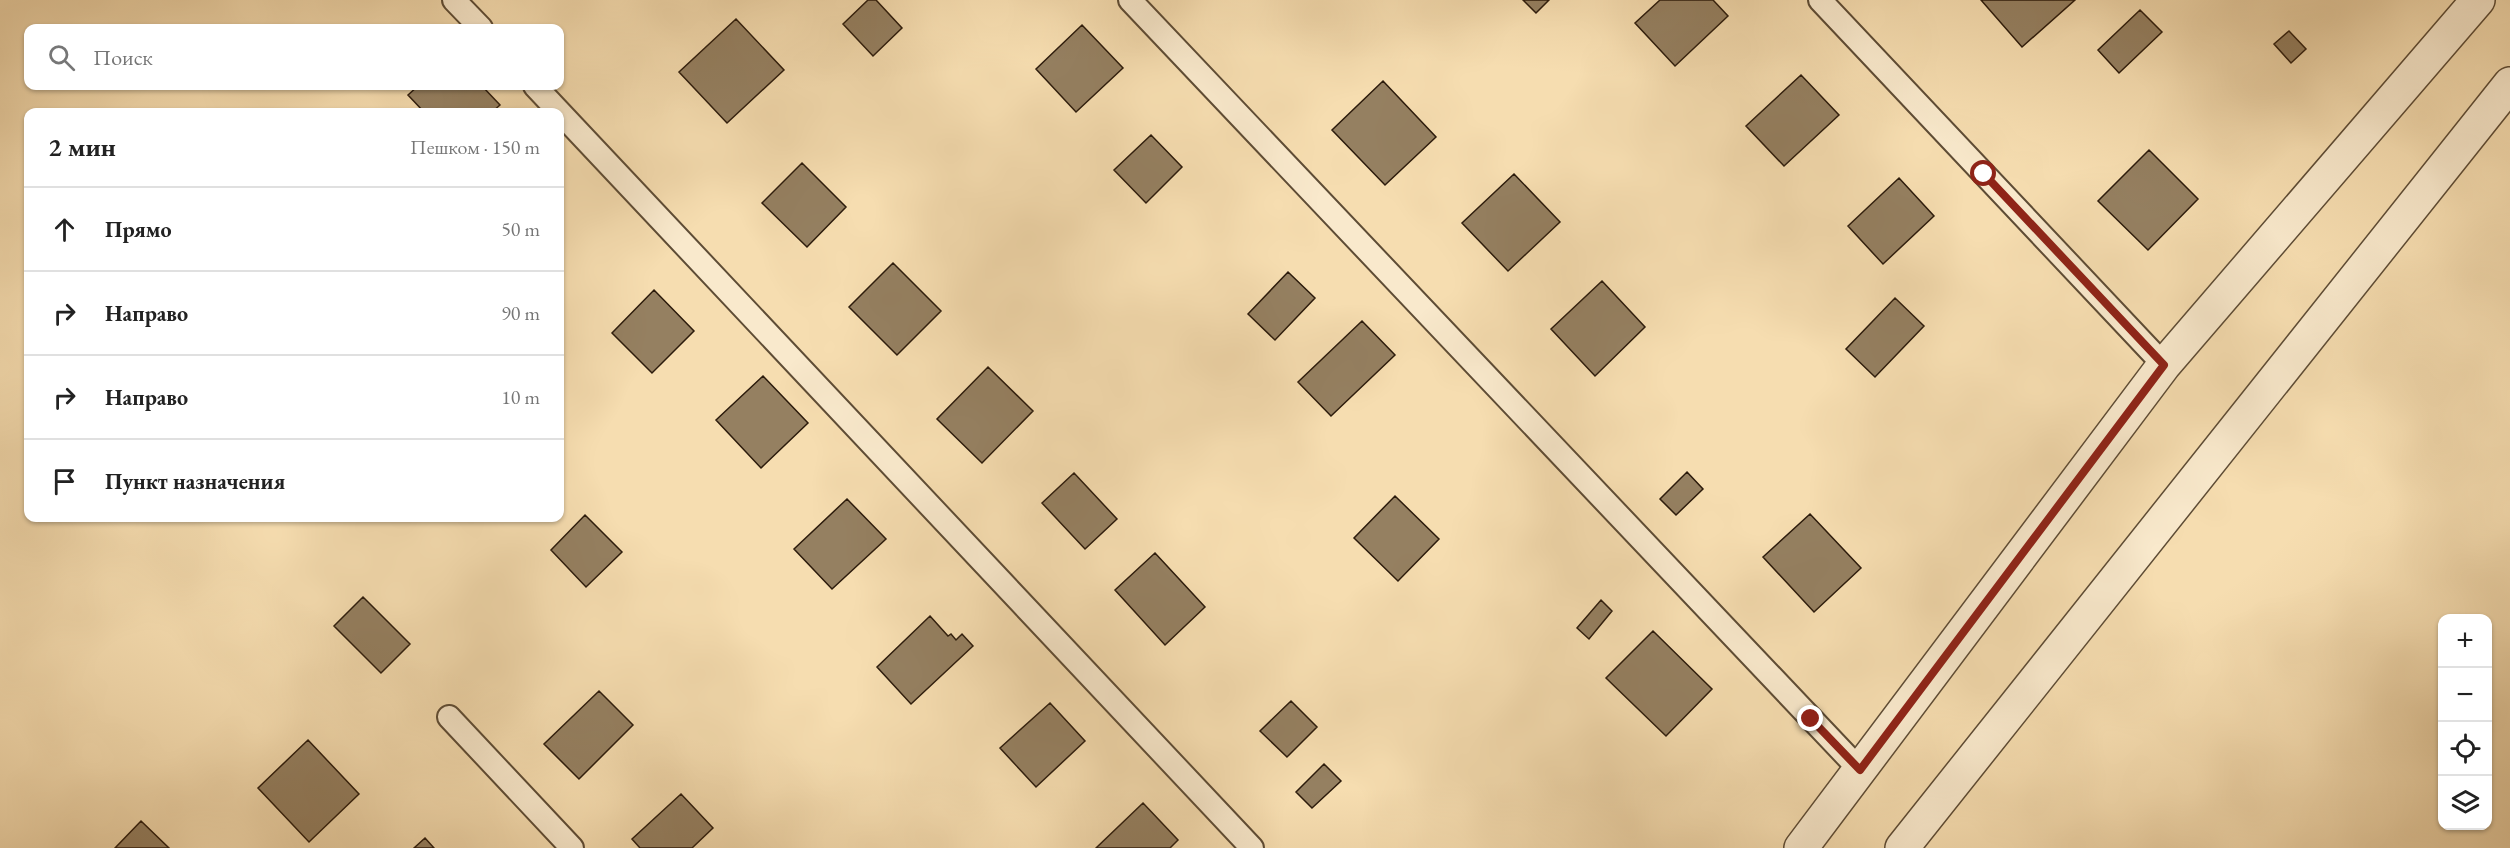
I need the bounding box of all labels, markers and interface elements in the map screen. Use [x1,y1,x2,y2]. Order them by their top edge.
search box [24,24,564,90]
icon: search [45,41,78,74]
text: Поиск [93,43,153,72]
text: 2 мин [48,130,116,164]
text: Пешком · 150 m [410,134,540,160]
route start [1970,160,1996,186]
icon: ahead [48,213,81,246]
text: Прямо [105,215,172,244]
text: 50 m [501,216,540,242]
icon: right [48,297,81,330]
text: Направо [105,299,188,328]
text: 90 m [501,300,540,326]
icon: right [48,381,81,414]
text: Направо [105,383,188,412]
text: 10 m [501,384,540,410]
icon: arrive [48,465,81,498]
text: Пункт назначения [105,467,285,496]
map controls [2438,614,2492,830]
button: + [2438,614,2492,668]
button: − [2438,668,2492,722]
route end [1797,705,1823,731]
button: locate [2438,722,2492,776]
button: layers [2438,776,2492,830]

